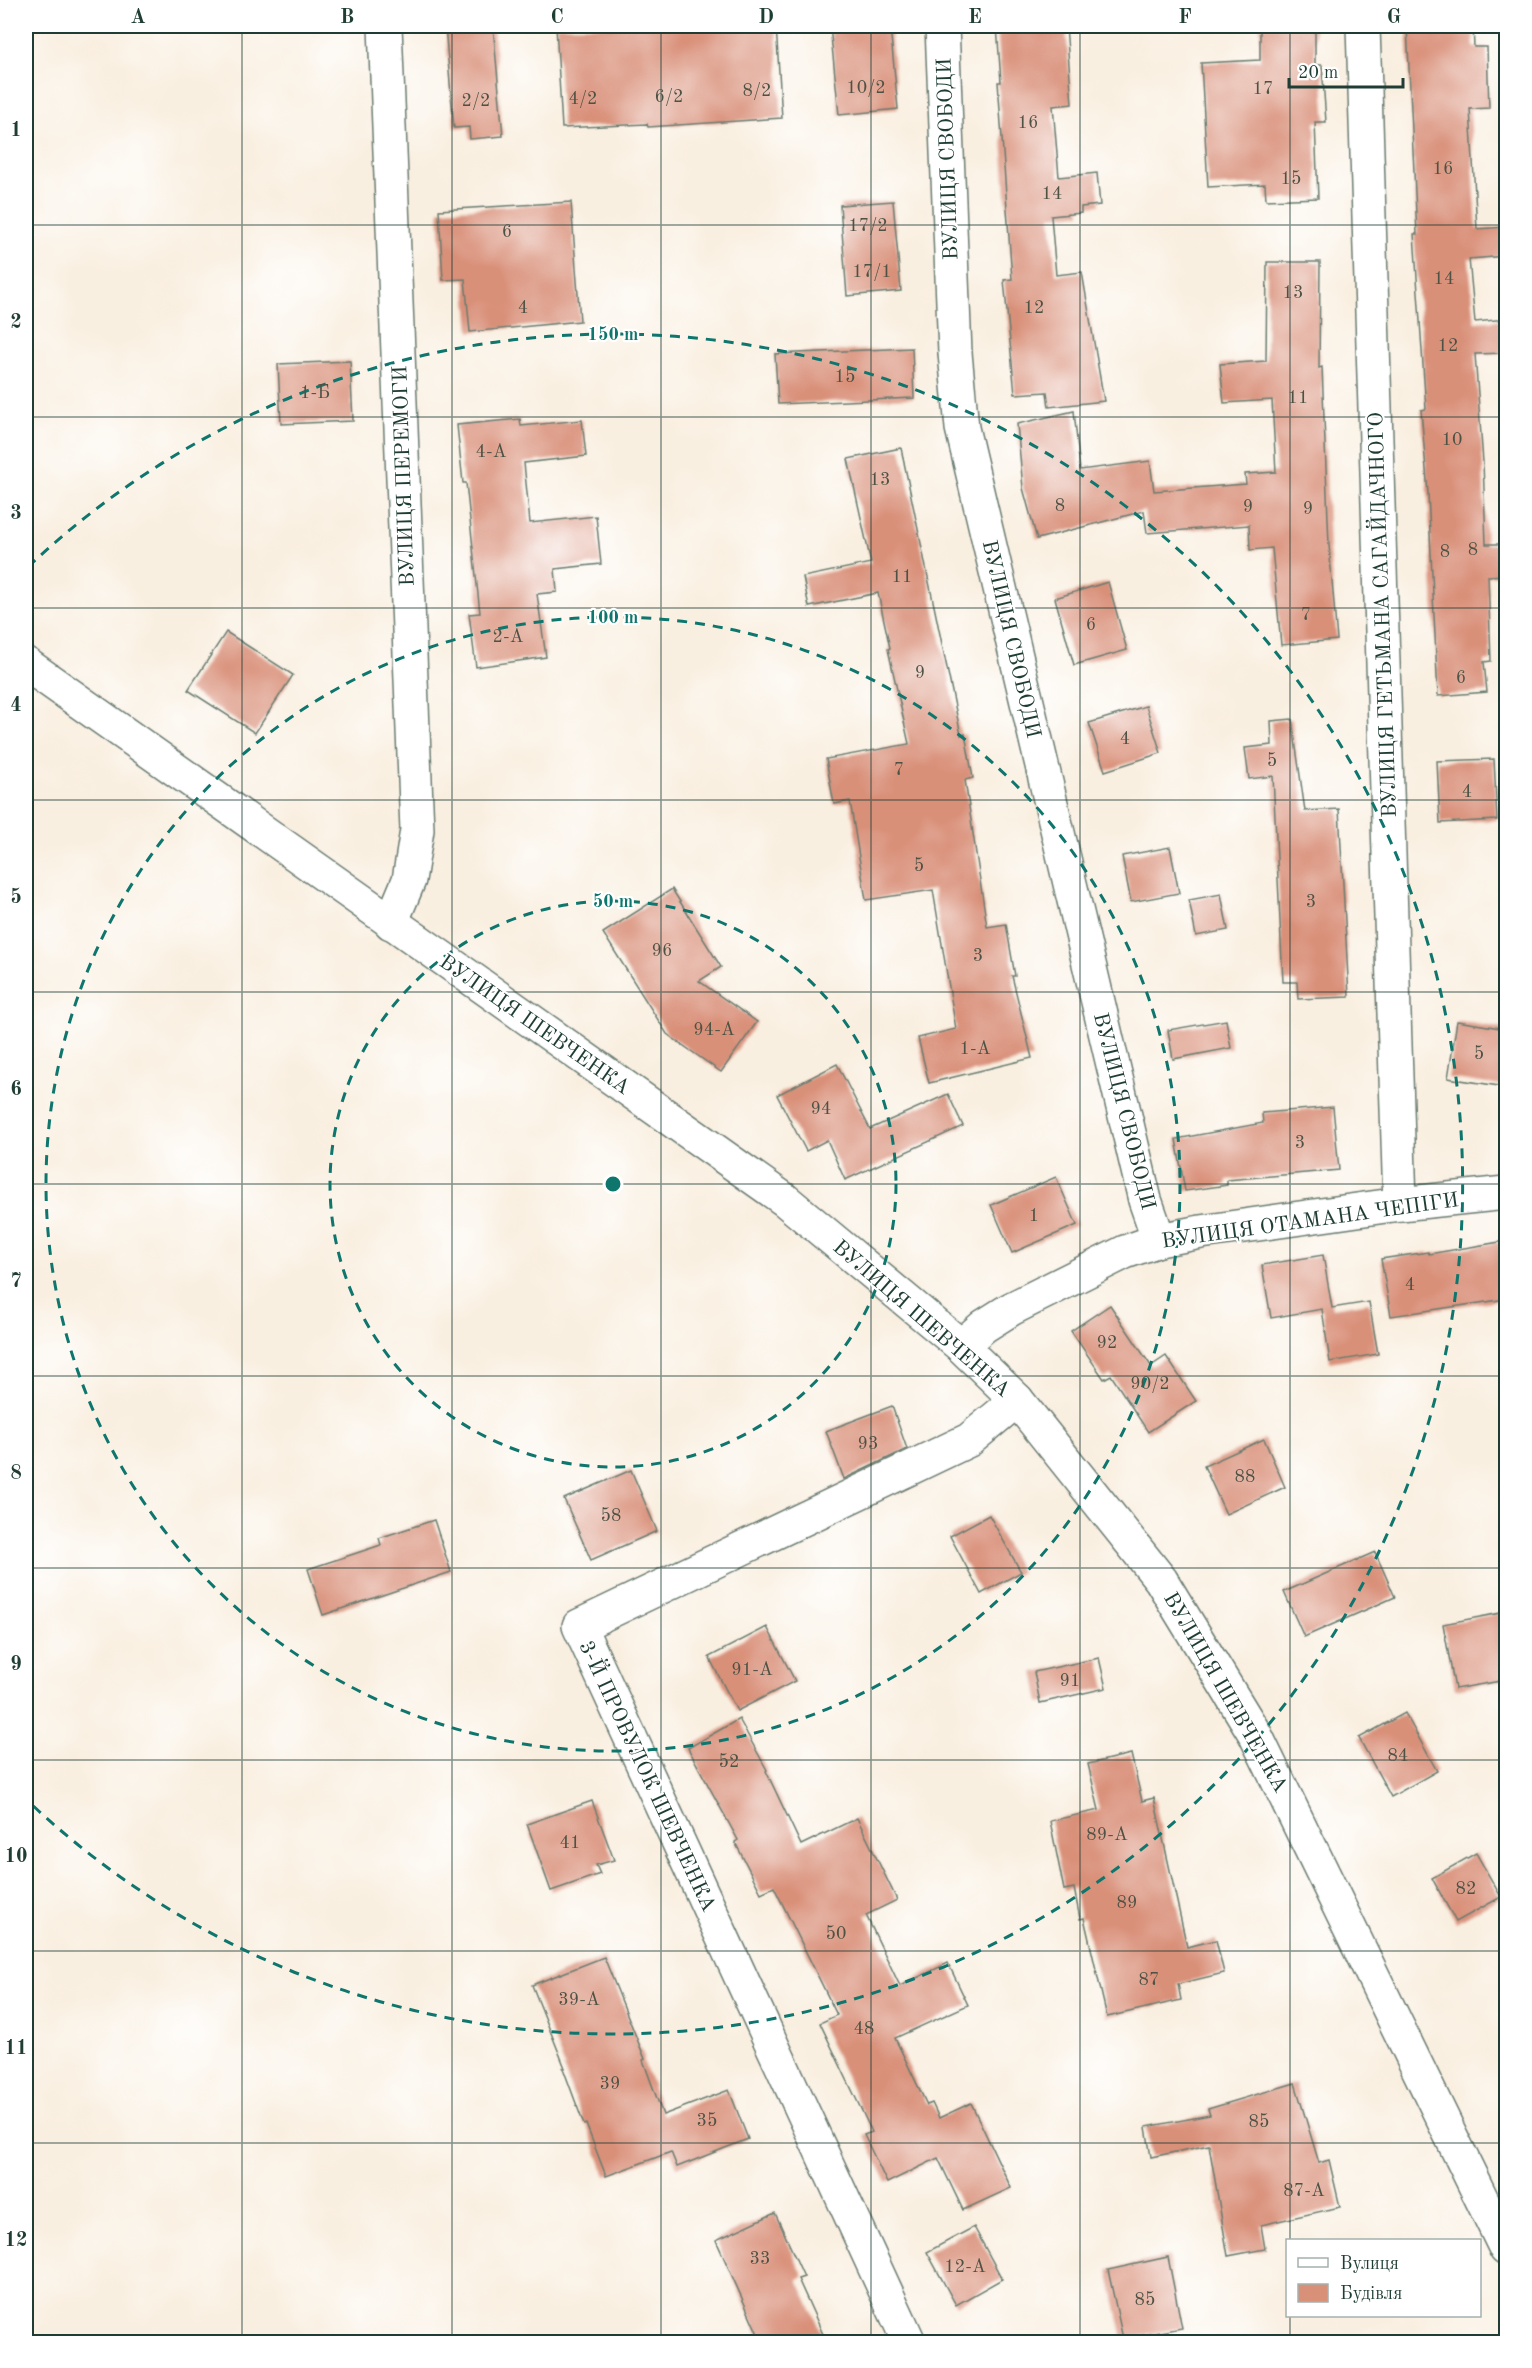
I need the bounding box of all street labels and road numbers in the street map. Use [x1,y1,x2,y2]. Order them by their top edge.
street label: ВУЛИЦЯ СВОБОДИ [934,57,963,261]
street label: ВУЛИЦЯ ПЕРЕМОГИ [390,365,419,587]
street label: ВУЛИЦЯ ГЕТЬМАНА САГАЙДАЧНОГО [1361,412,1401,818]
street label: ВУЛИЦЯ СВОБОДИ [978,538,1044,740]
street label: ВУЛИЦЯ ШЕВЧЕНКА [435,951,633,1099]
street label: ВУЛИЦЯ СВОБОДИ [1089,1011,1158,1212]
street label: ВУЛИЦЯ ОТАМАНА ЧЕПІГИ [1160,1190,1460,1253]
street label: ВУЛИЦЯ ШЕВЧЕНКА [828,1237,1014,1402]
street label: ВУЛИЦЯ ШЕВЧЕНКА [1159,1589,1291,1796]
street label: 3-Й ПРОВУЛОК ШЕВЧЕНКА [575,1636,723,1915]

